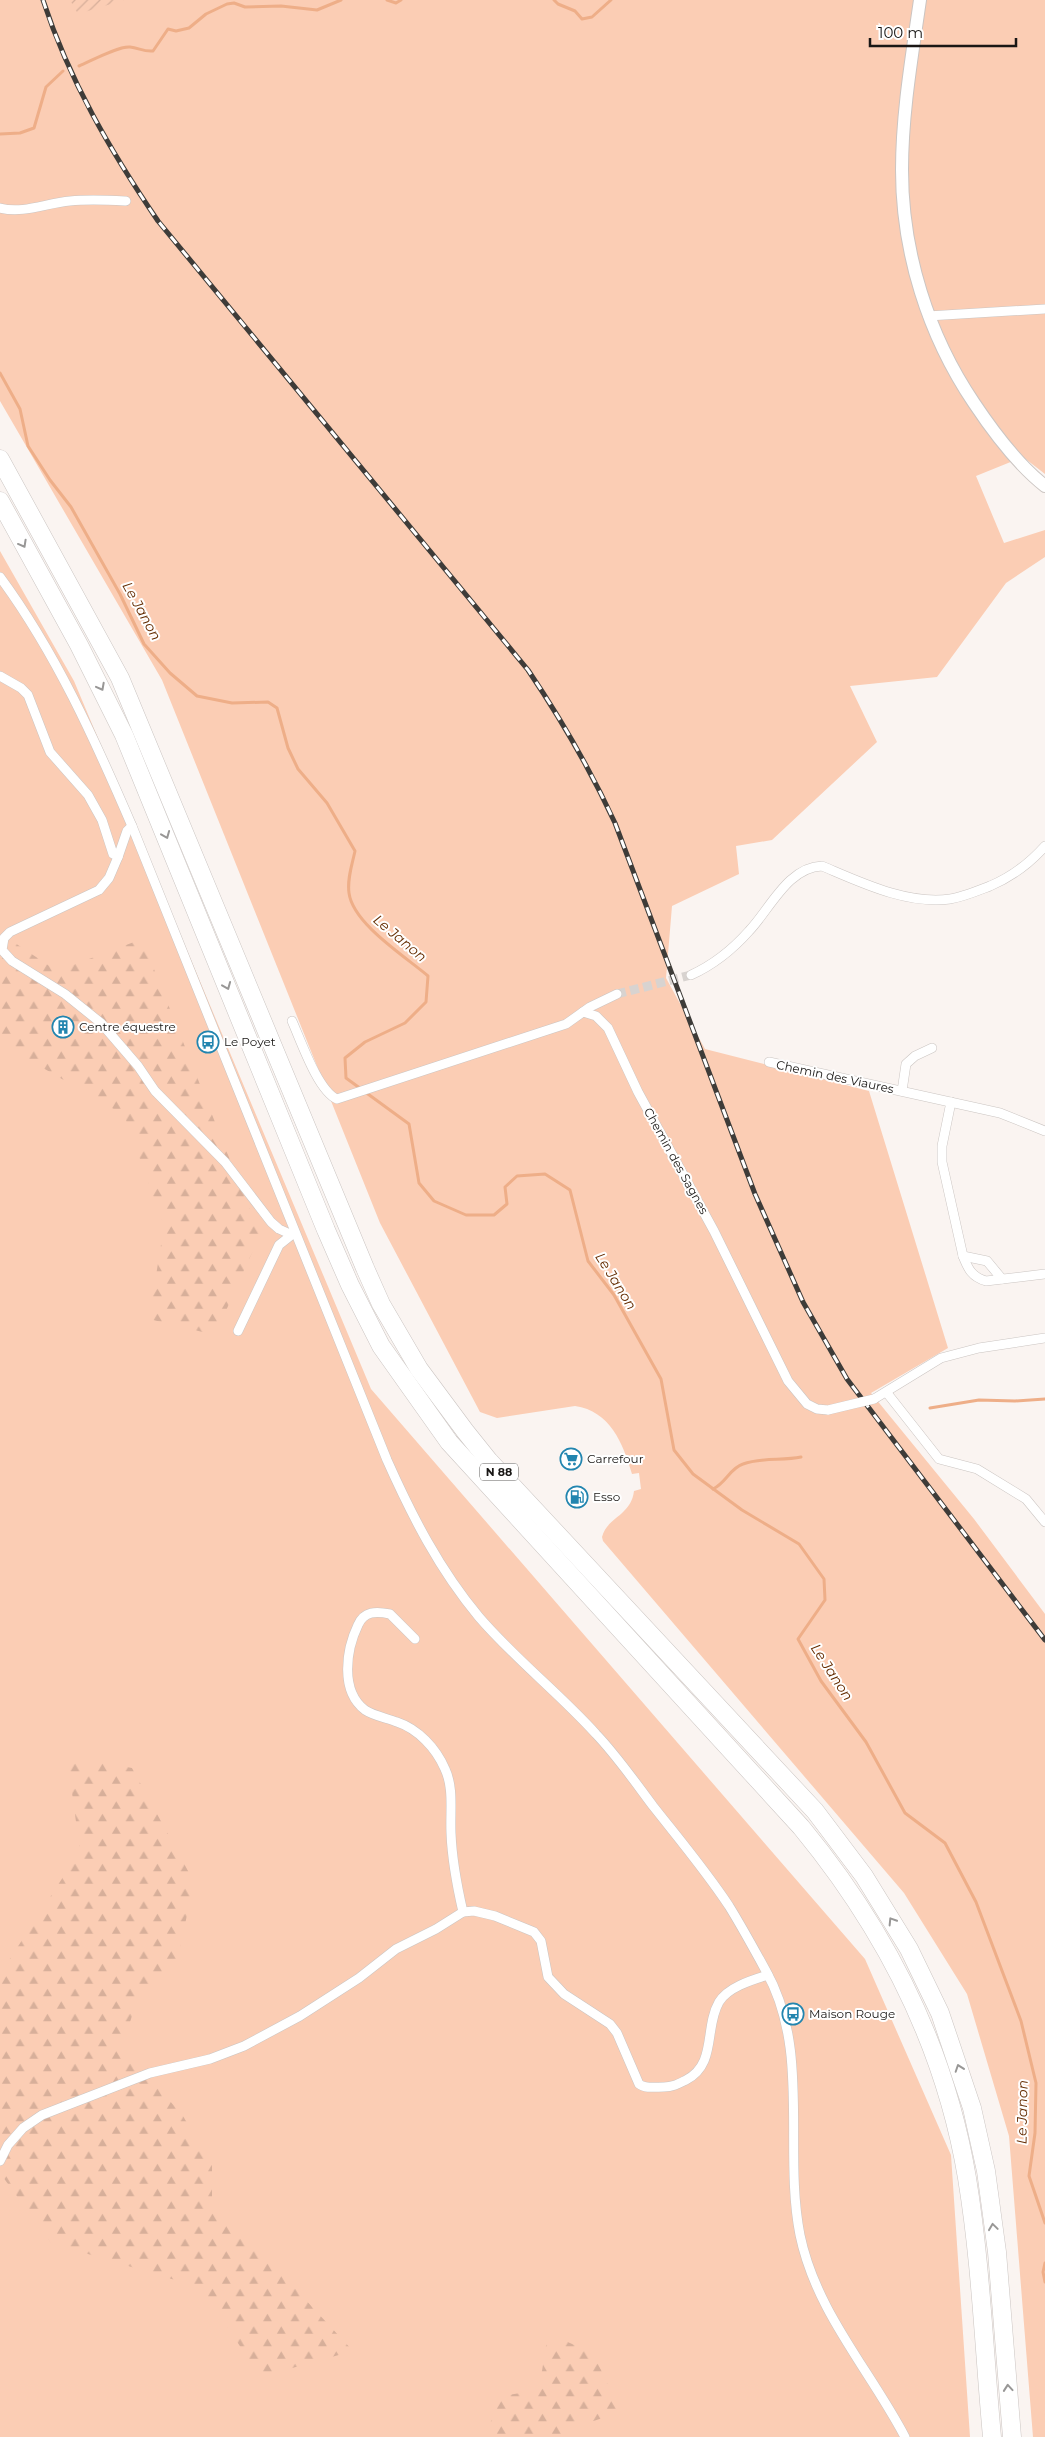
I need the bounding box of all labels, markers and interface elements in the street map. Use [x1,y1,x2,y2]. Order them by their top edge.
scale bar [870,15,1016,47]
text: 100 m [878,23,923,42]
one-way arrow [17,538,27,547]
water label: Le Janon [119,579,165,643]
one-way arrow [95,682,105,691]
one-way arrow [160,830,171,839]
water label: Le Janon [370,910,430,966]
one-way arrow [221,981,231,990]
building icon: Centre équestre [51,1015,75,1039]
place label: Centre équestre [79,1019,176,1034]
bus stop icon: Le Poyet [196,1030,220,1054]
place label: Le Poyet [224,1034,276,1049]
street label: Chemin des Viaures [775,1057,895,1096]
street label: Chemin des Sagnes [641,1105,712,1217]
water label: Le Janon [591,1249,641,1313]
supermarket icon: Carrefour [559,1447,583,1471]
place label: Carrefour [587,1451,644,1466]
road number: N 88 [480,1464,518,1480]
fuel station icon: Esso [565,1485,589,1509]
place label: Esso [593,1489,620,1504]
water label: Le Janon [807,1640,857,1704]
one-way arrow [888,1917,898,1926]
bus stop icon: Maison Rouge [781,2002,805,2026]
place label: Maison Rouge [809,2006,895,2021]
one-way arrow [955,2065,965,2073]
water label: Le Janon [1012,2080,1032,2144]
one-way arrow [988,2222,999,2230]
one-way arrow [1002,2384,1013,2392]

